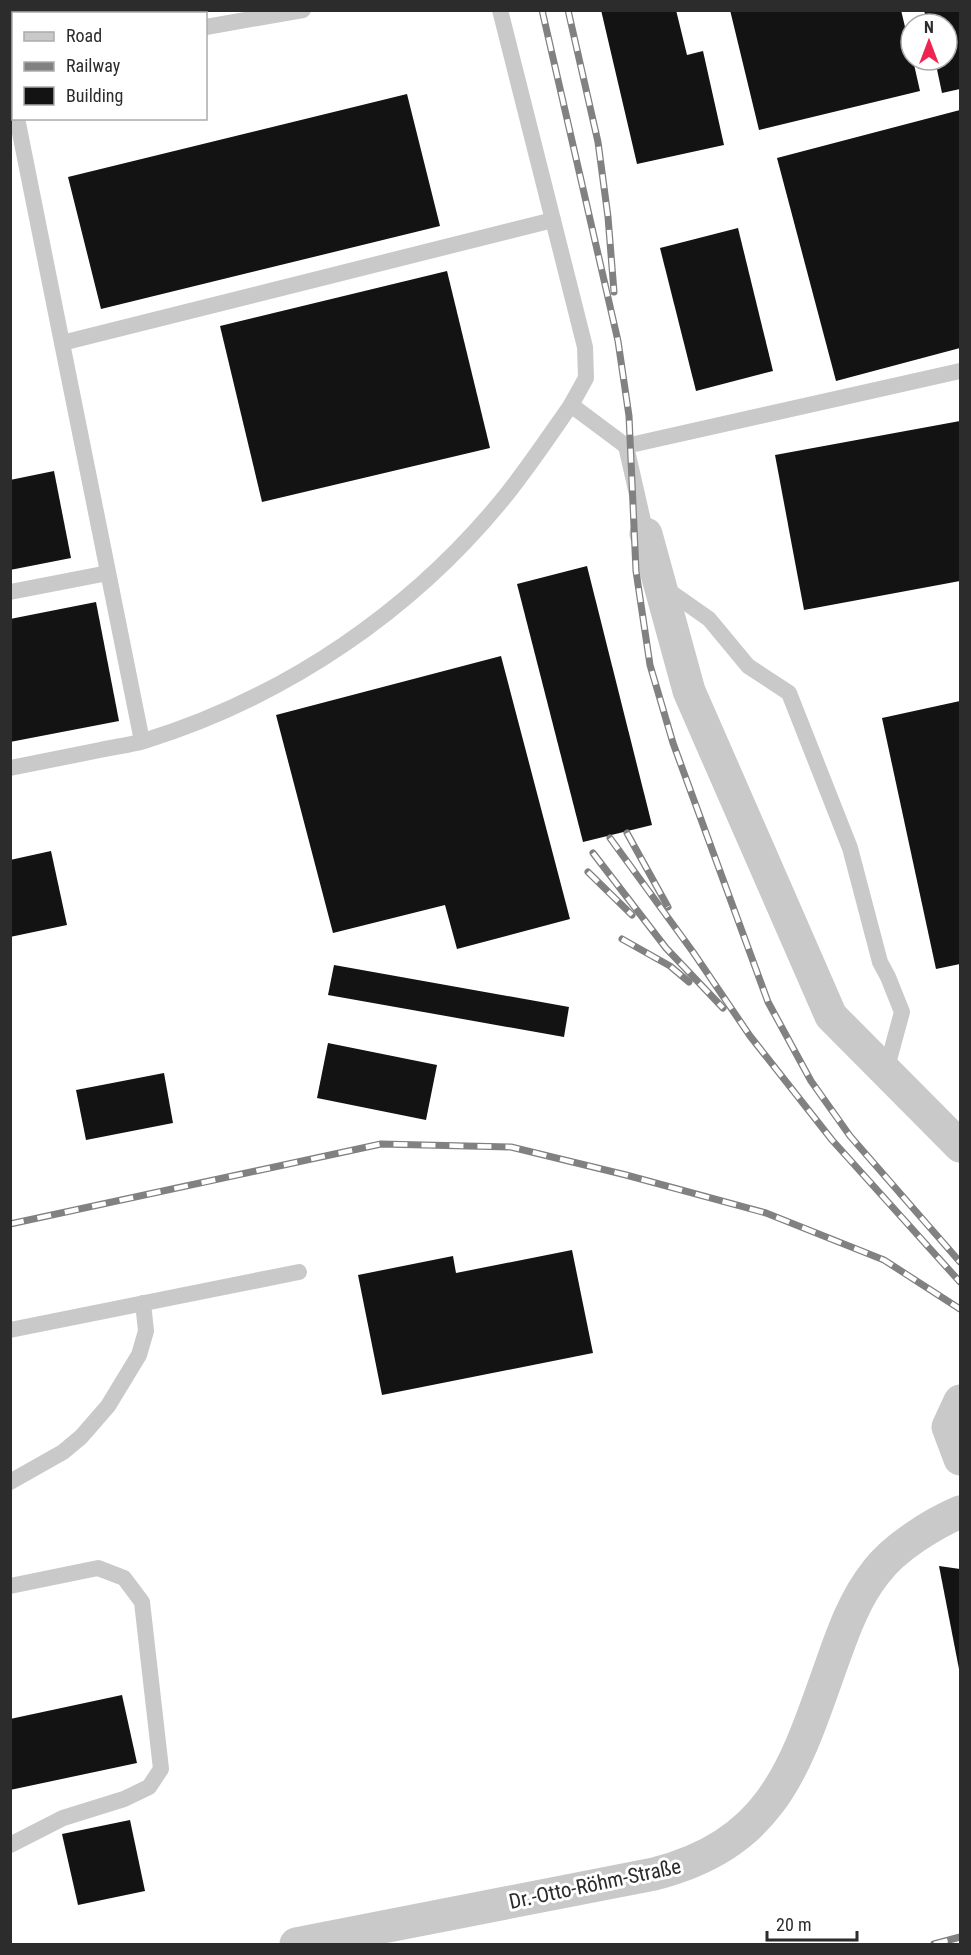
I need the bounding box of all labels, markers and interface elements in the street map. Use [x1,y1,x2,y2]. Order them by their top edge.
legend [12,12,207,120]
north arrow [899,12,959,72]
text: N [924,18,934,37]
text: Road [66,25,102,46]
text: Railway [66,55,121,76]
text: Building [66,85,123,106]
street label: Dr.-Otto-Röhm-Straße [507,1854,683,1914]
scale bar [767,1904,857,1942]
text: 20 m [776,1914,811,1935]

